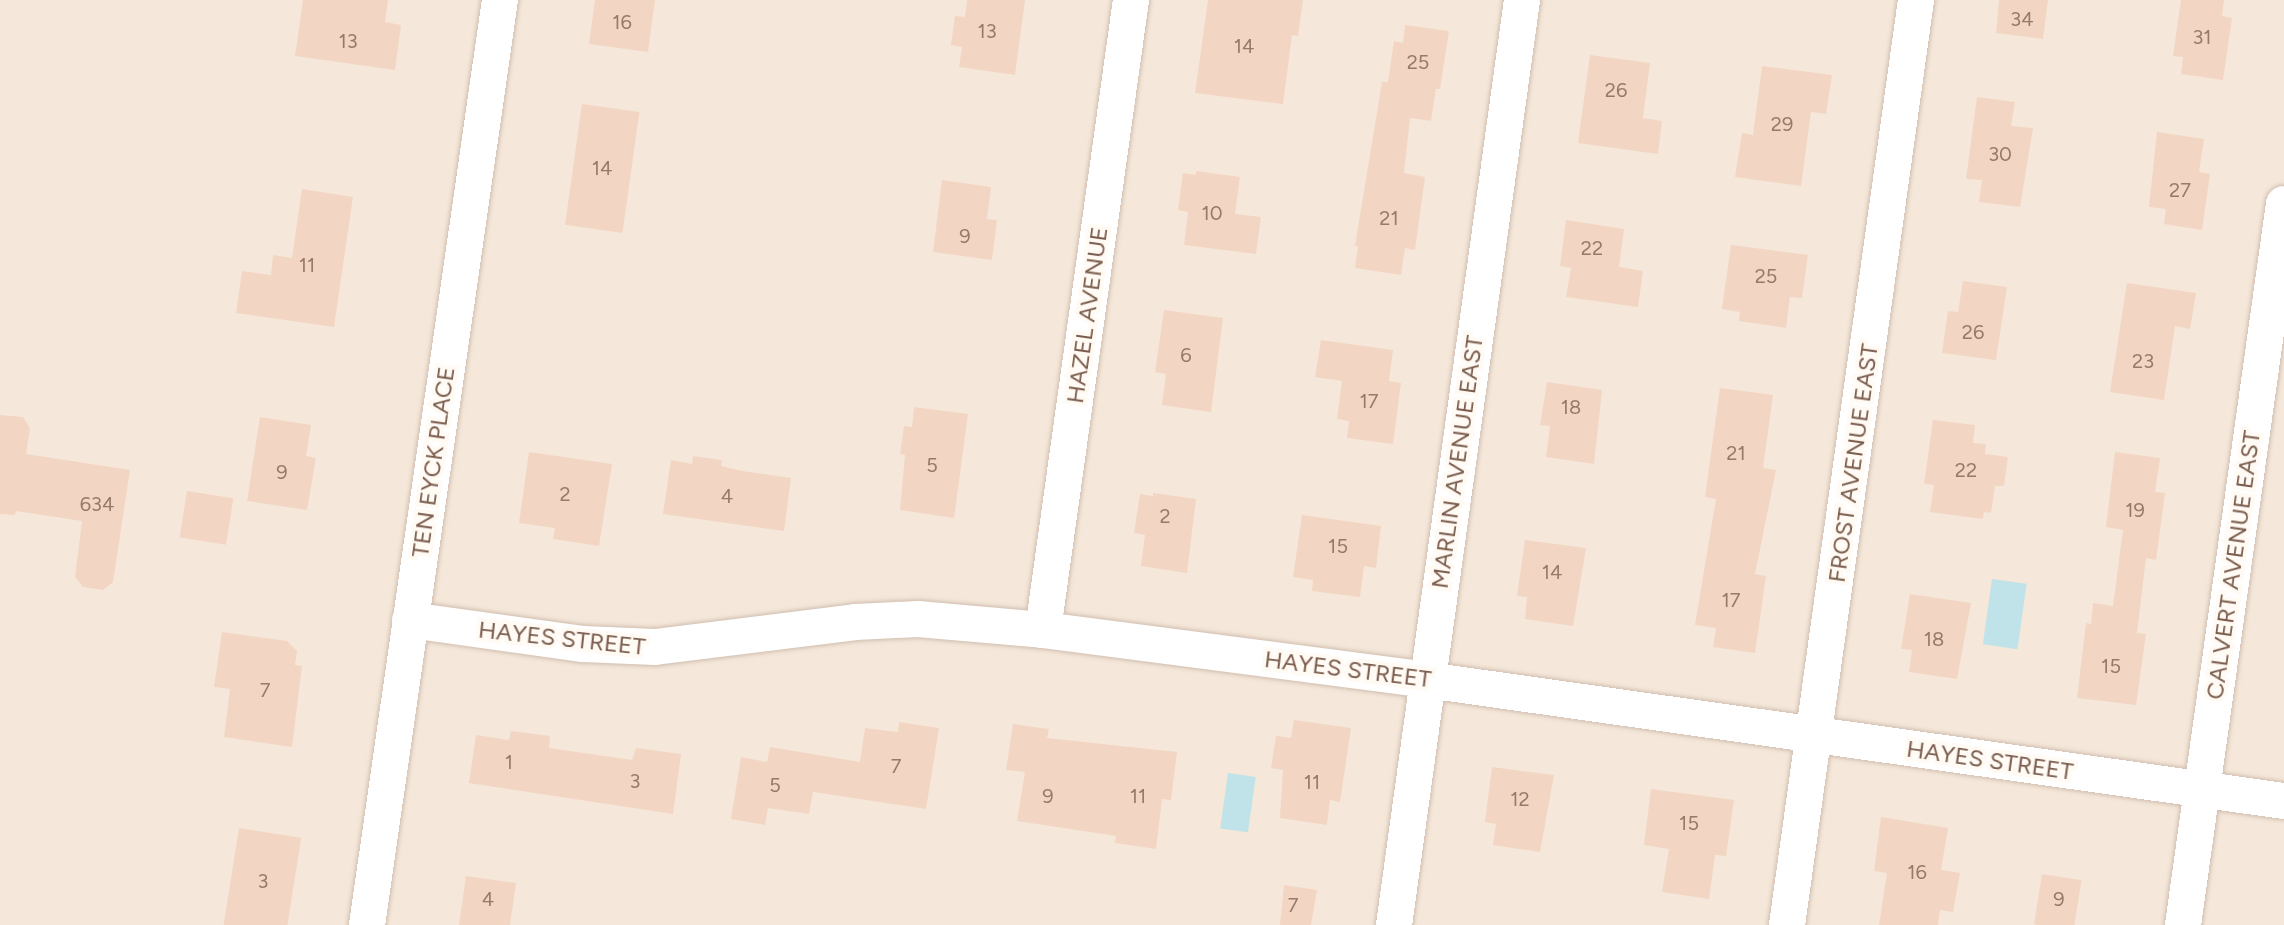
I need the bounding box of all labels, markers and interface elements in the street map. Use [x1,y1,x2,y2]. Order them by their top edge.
house number: 34 [2010,7,2034,31]
house number: 16 [612,10,632,34]
house number: 13 [977,19,997,43]
house number: 31 [2192,25,2212,49]
house number: 13 [338,29,358,53]
house number: 14 [1234,34,1254,58]
house number: 25 [1407,50,1429,74]
house number: 26 [1605,78,1627,102]
house number: 29 [1771,112,1793,136]
house number: 30 [1988,142,2012,166]
house number: 14 [592,156,612,180]
house number: 27 [2169,178,2191,202]
house number: 10 [1201,201,1223,225]
house number: 21 [1379,206,1399,230]
house number: 9 [959,224,971,248]
street label: HAZEL AVENUE [1060,225,1114,405]
house number: 22 [1581,236,1603,260]
house number: 11 [299,253,315,277]
house number: 25 [1755,264,1777,288]
house number: 26 [1962,320,1984,344]
street label: MARLIN AVENUE EAST [1425,334,1489,590]
street label: FROST AVENUE EAST [1822,342,1884,584]
house number: 6 [1180,343,1192,367]
house number: 23 [2132,349,2154,373]
street label: TEN EYCK PLACE [405,365,461,559]
house number: 17 [1360,389,1378,413]
house number: 18 [1561,395,1581,419]
street label: CALVERT AVENUE EAST [2200,429,2266,701]
house number: 21 [1726,441,1746,465]
house number: 5 [926,453,938,477]
house number: 22 [1955,458,1977,482]
house number: 9 [276,460,288,484]
house number: 2 [559,482,571,506]
house number: 4 [721,484,733,508]
house number: 634 [80,492,114,516]
house number: 19 [2125,498,2145,522]
house number: 2 [1159,504,1171,528]
house number: 15 [1328,534,1348,558]
house number: 14 [1542,560,1562,584]
house number: 17 [1722,588,1740,612]
street label: HAYES STREET [477,615,647,661]
house number: 18 [1924,627,1944,651]
street label: HAYES STREET [1263,644,1433,694]
house number: 15 [2101,654,2121,678]
house number: 7 [260,678,270,702]
street label: HAYES STREET [1905,734,2075,786]
house number: 1 [505,750,513,774]
house number: 7 [891,754,901,778]
house number: 3 [630,769,640,793]
house number: 11 [1304,770,1320,794]
house number: 5 [769,773,781,797]
house number: 9 [1042,784,1054,808]
house number: 11 [1130,784,1146,808]
house number: 12 [1510,787,1530,811]
house number: 15 [1679,811,1699,835]
house number: 16 [1907,860,1927,884]
house number: 3 [258,869,268,893]
house number: 4 [482,887,494,911]
house number: 9 [2053,887,2065,911]
house number: 7 [1288,893,1298,917]

